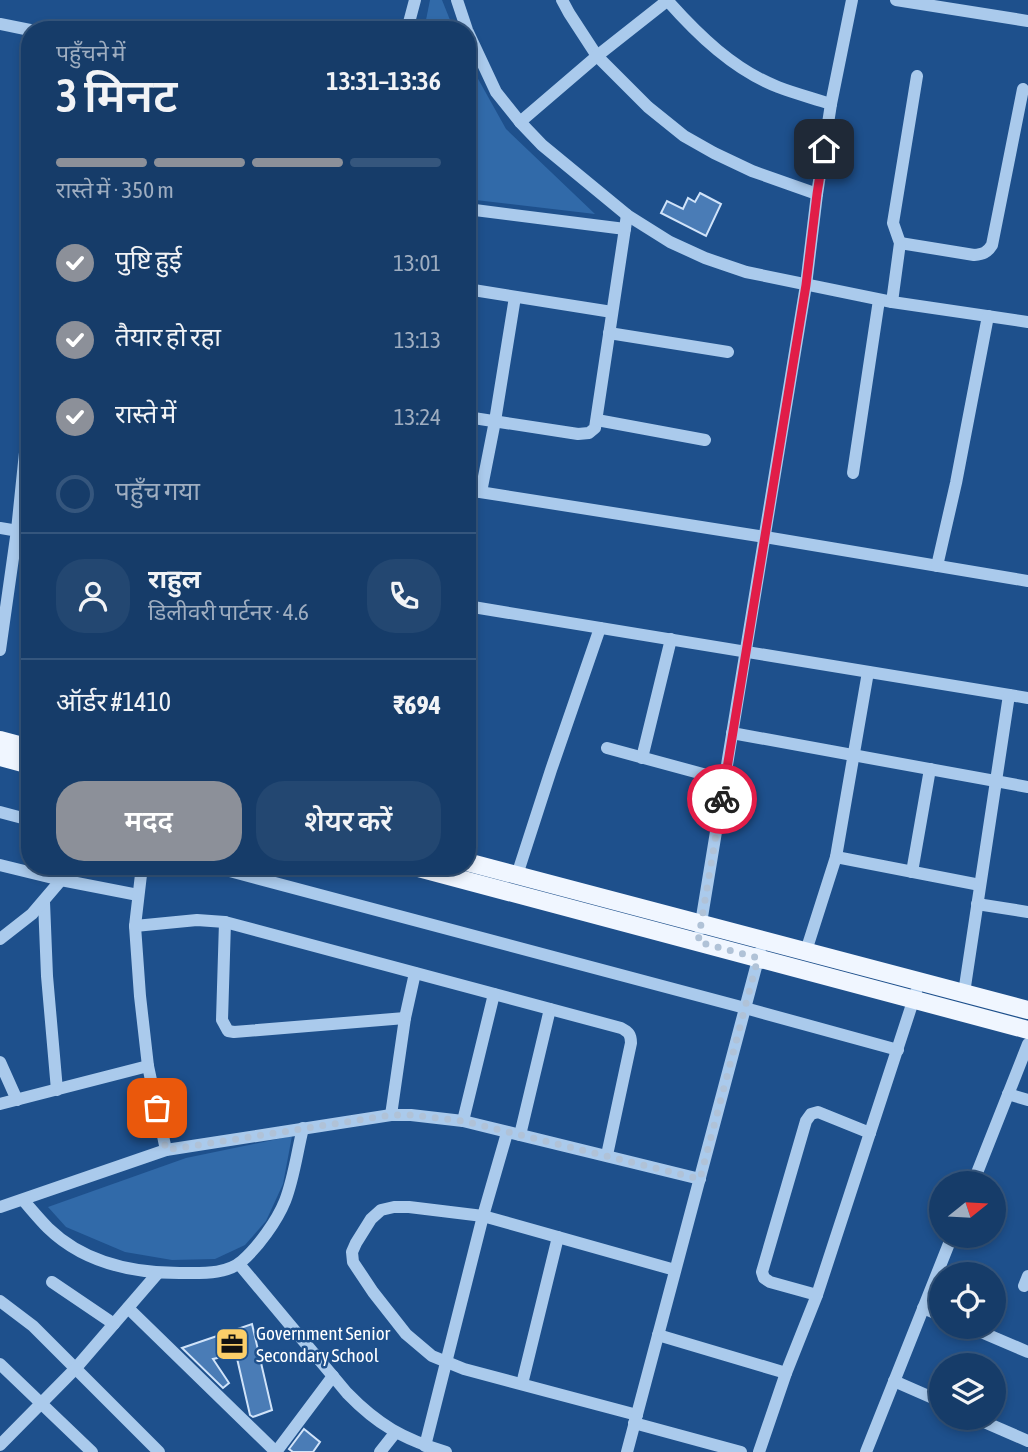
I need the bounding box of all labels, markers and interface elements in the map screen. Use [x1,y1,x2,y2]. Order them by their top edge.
text: पहुँचने में [56,40,126,66]
text: 13:31–13:36 [326,66,441,96]
text: 3 मिनट [56,69,177,122]
pin [794,119,854,179]
icon: home [805,130,843,168]
text: रास्ते में · 350 m [56,177,174,203]
icon: check [56,244,94,282]
text: पुष्टि हुई [115,245,182,275]
text: 13:01 [393,250,441,276]
icon: check [56,321,94,359]
text: तैयार हो रहा [115,322,221,352]
text: 13:13 [394,327,441,353]
icon: check [56,398,94,436]
text: रास्ते में [115,399,176,429]
text: 13:24 [394,404,441,430]
text: पहुँच गया [115,476,200,506]
button: person [56,559,130,633]
button: phone [367,559,441,633]
text: राहुल [148,564,201,594]
text: डिलीवरी पार्टनर · 4.6 [148,599,309,625]
text: ऑर्डर #1410 [56,687,171,717]
text: ₹694 [393,690,441,720]
courier [687,764,757,834]
icon: bike [703,780,741,818]
button: मदद [56,781,242,861]
button: शेयर करें [256,781,441,861]
pin [127,1078,187,1138]
icon: bag [138,1089,176,1127]
north arrow [929,1171,1006,1248]
map controls [929,1171,1006,1430]
button: locate [929,1262,1006,1339]
place label: Government Senior Secondary School [256,1322,391,1366]
office icon: Government Senior Secondary School [213,1325,251,1363]
button: layers [929,1353,1006,1430]

